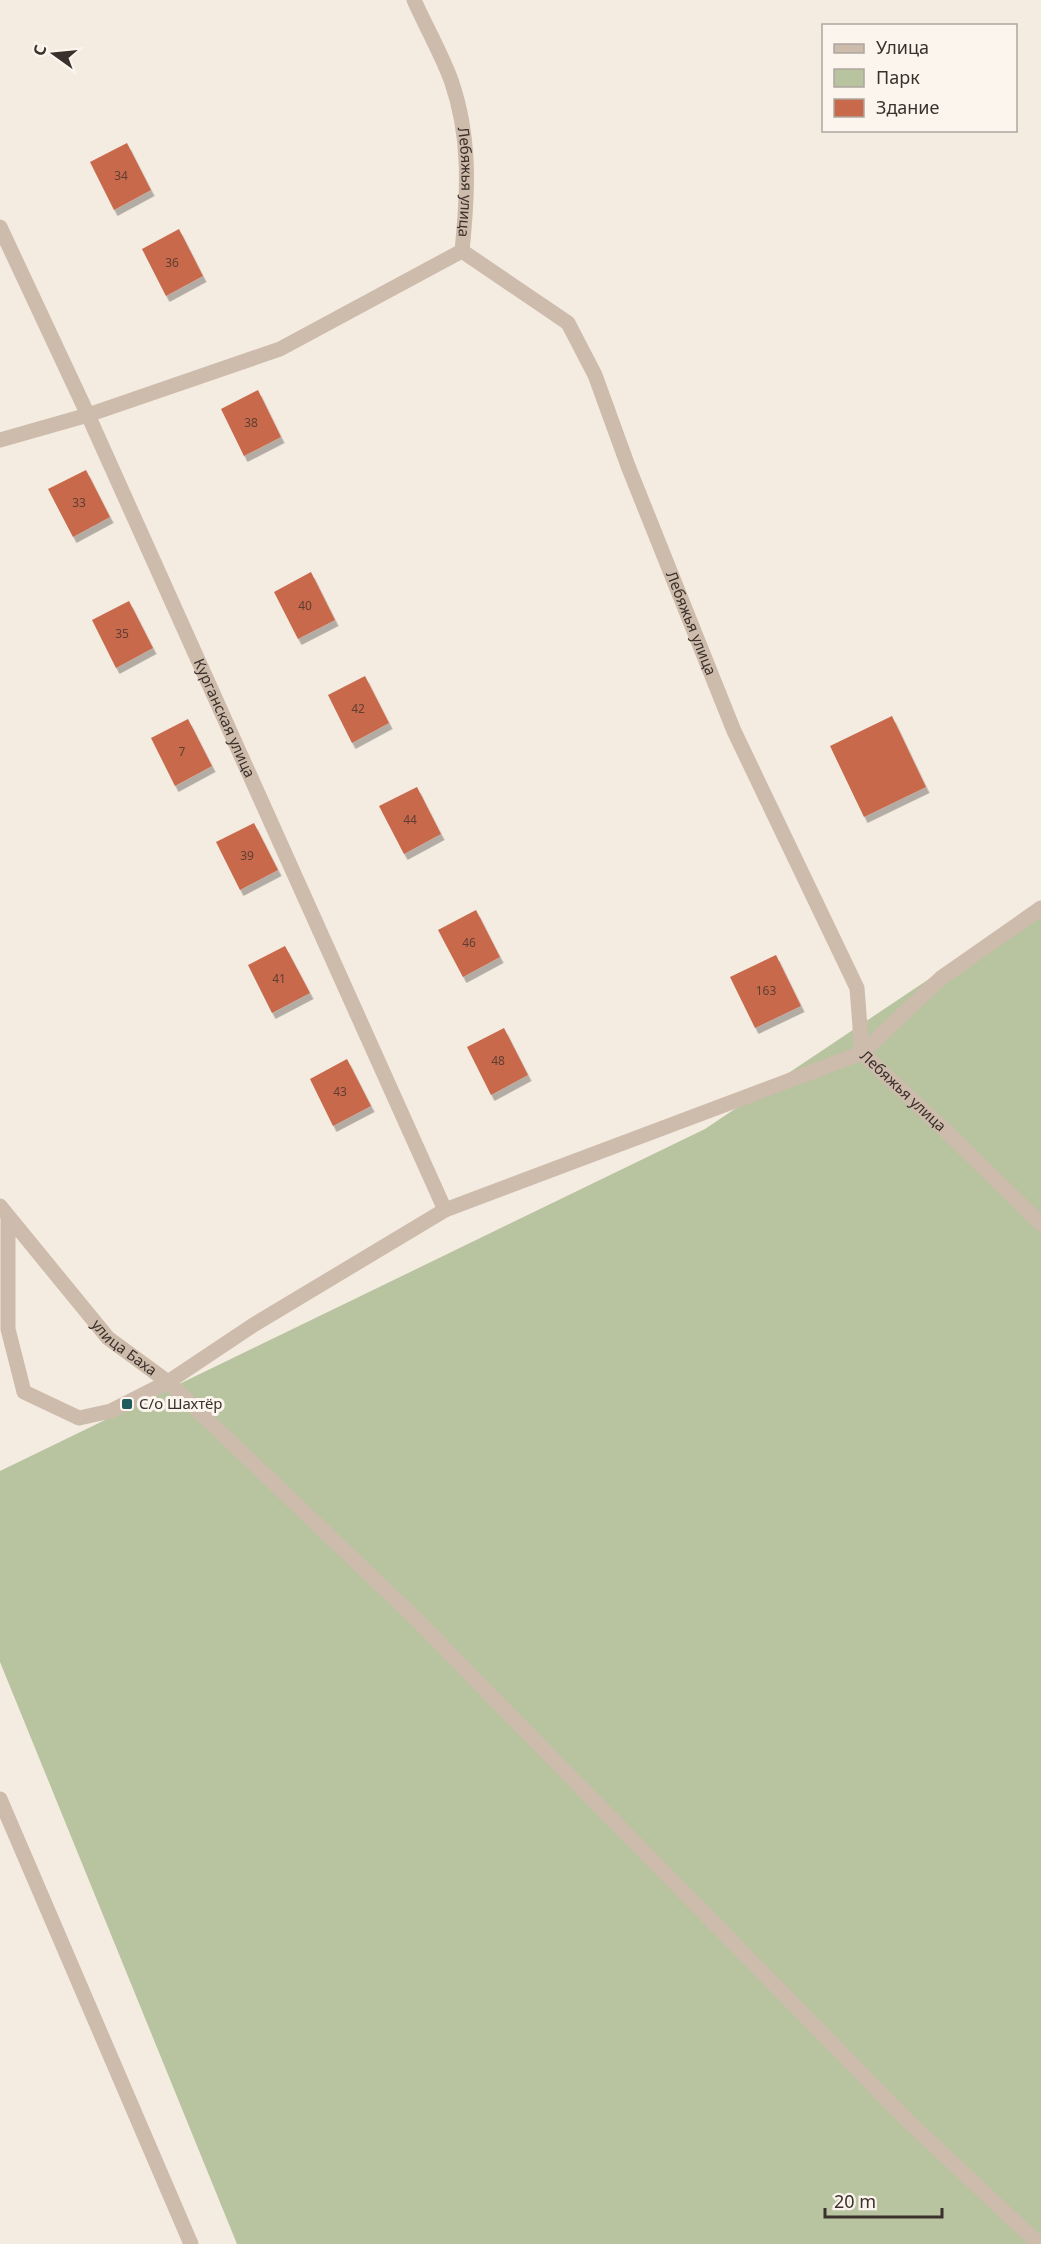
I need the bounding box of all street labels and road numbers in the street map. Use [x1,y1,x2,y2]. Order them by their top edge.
street label: Лебяжья улица [454,126,478,238]
street label: Лебяжья улица [662,568,722,678]
street label: Курганская улица [190,655,261,781]
street label: Лебяжья улица [856,1045,951,1135]
street label: улица Баха [88,1315,161,1380]

